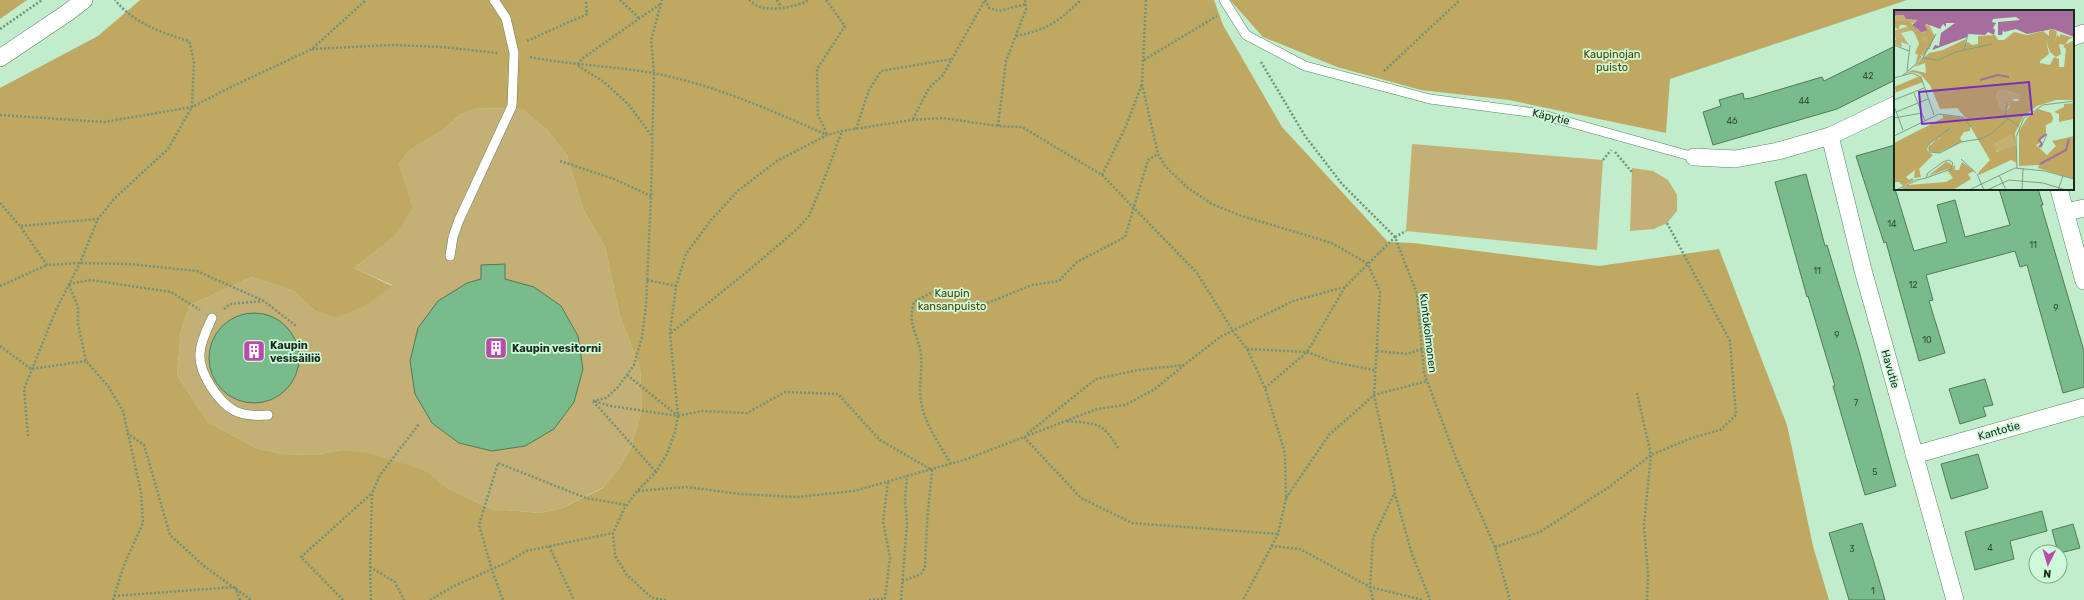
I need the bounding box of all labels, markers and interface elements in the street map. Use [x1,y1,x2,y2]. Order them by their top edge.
inset map [1894,10,2074,190]
park label: Kaupinojan puisto [1584,48,1640,74]
house number: 42 [1863,71,1873,81]
house number: 44 [1798,96,1810,106]
street label: Käpytie [1531,106,1571,128]
house number: 46 [1726,116,1738,126]
house number: 14 [1887,219,1897,229]
house number: 11 [2029,240,2037,250]
house number: 11 [1813,266,1821,276]
house number: 12 [1908,280,1918,290]
park label: Kaupin kansanpuisto [918,287,986,313]
street label: Kuntokolmonen [1417,292,1439,374]
house number: 9 [2053,303,2059,313]
house number: 9 [1834,330,1840,340]
building icon: Kaupin vesitorni [483,335,509,361]
house number: 10 [1922,335,1932,345]
building icon: Kaupin vesisäiliö [241,338,267,364]
place label: Kaupin vesisäiliö [270,339,321,365]
place label: Kaupin vesitorni [512,342,601,355]
street label: Havutie [1878,348,1902,390]
house number: 7 [1854,398,1859,408]
street label: Kantotie [1977,419,2021,443]
house number: 5 [1872,467,1878,477]
house number: 4 [1987,543,1993,553]
house number: 3 [1849,544,1855,554]
north arrow [2028,544,2068,584]
text: N [2043,567,2052,580]
house number: 1 [1871,586,1875,596]

